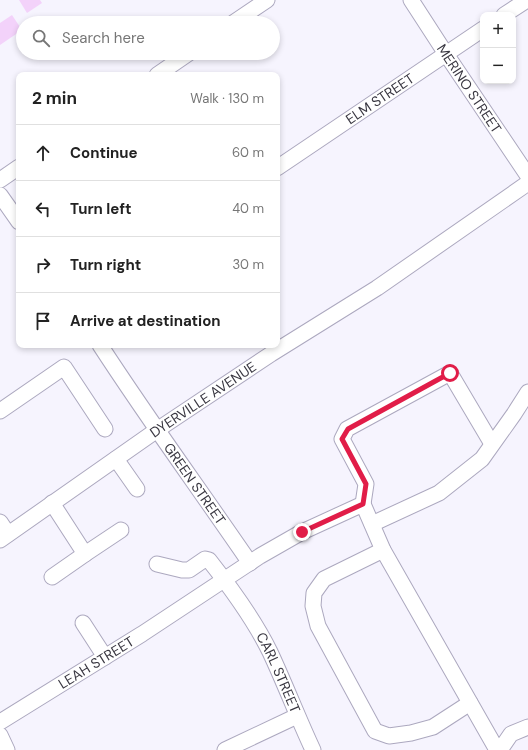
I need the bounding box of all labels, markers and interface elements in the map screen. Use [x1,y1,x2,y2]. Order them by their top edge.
map controls [480,12,516,84]
button: + [480,12,516,48]
search box [16,16,280,60]
icon: search [30,27,52,49]
text: Search here [62,28,145,48]
street label: MERINO STREET [433,41,506,137]
button: − [480,48,516,84]
street label: ELM STREET [342,69,418,128]
text: 2 min [32,87,77,109]
text: Walk · 130 m [190,90,264,107]
icon: ahead [32,142,54,164]
text: Continue [70,143,138,163]
text: 60 m [232,144,264,161]
icon: left [32,198,54,220]
text: Turn left [70,199,131,219]
text: 40 m [232,200,264,217]
icon: right [32,254,54,276]
text: Turn right [70,255,141,275]
text: 30 m [232,256,264,273]
icon: arrive [32,310,54,332]
text: Arrive at destination [70,311,221,331]
street label: DYERVILLE AVENUE [146,357,260,441]
route start [441,364,459,382]
street label: GREEN STREET [160,439,230,528]
route end [293,523,311,541]
street label: CARL STREET [252,629,304,716]
street label: LEAH STREET [55,632,137,693]

